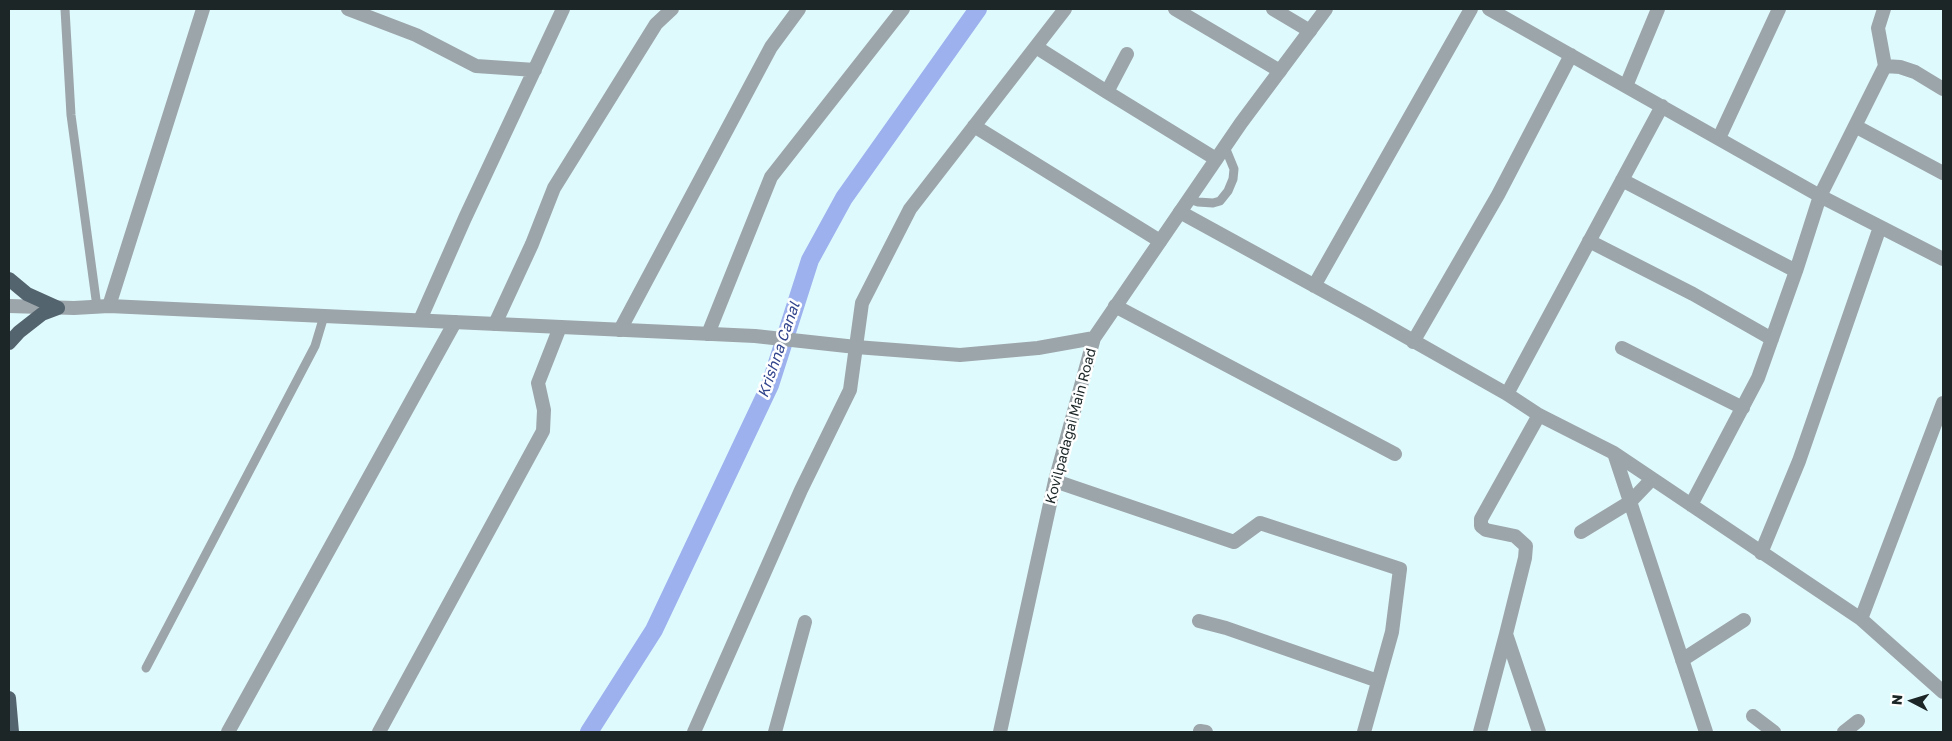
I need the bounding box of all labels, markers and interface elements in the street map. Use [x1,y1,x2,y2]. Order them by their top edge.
water label: Krishna Canal [754,300,804,400]
street label: Kovilpadagai Main Road [1042,346,1100,506]
north arrow [1887,676,1937,726]
text: N [1888,694,1905,706]

